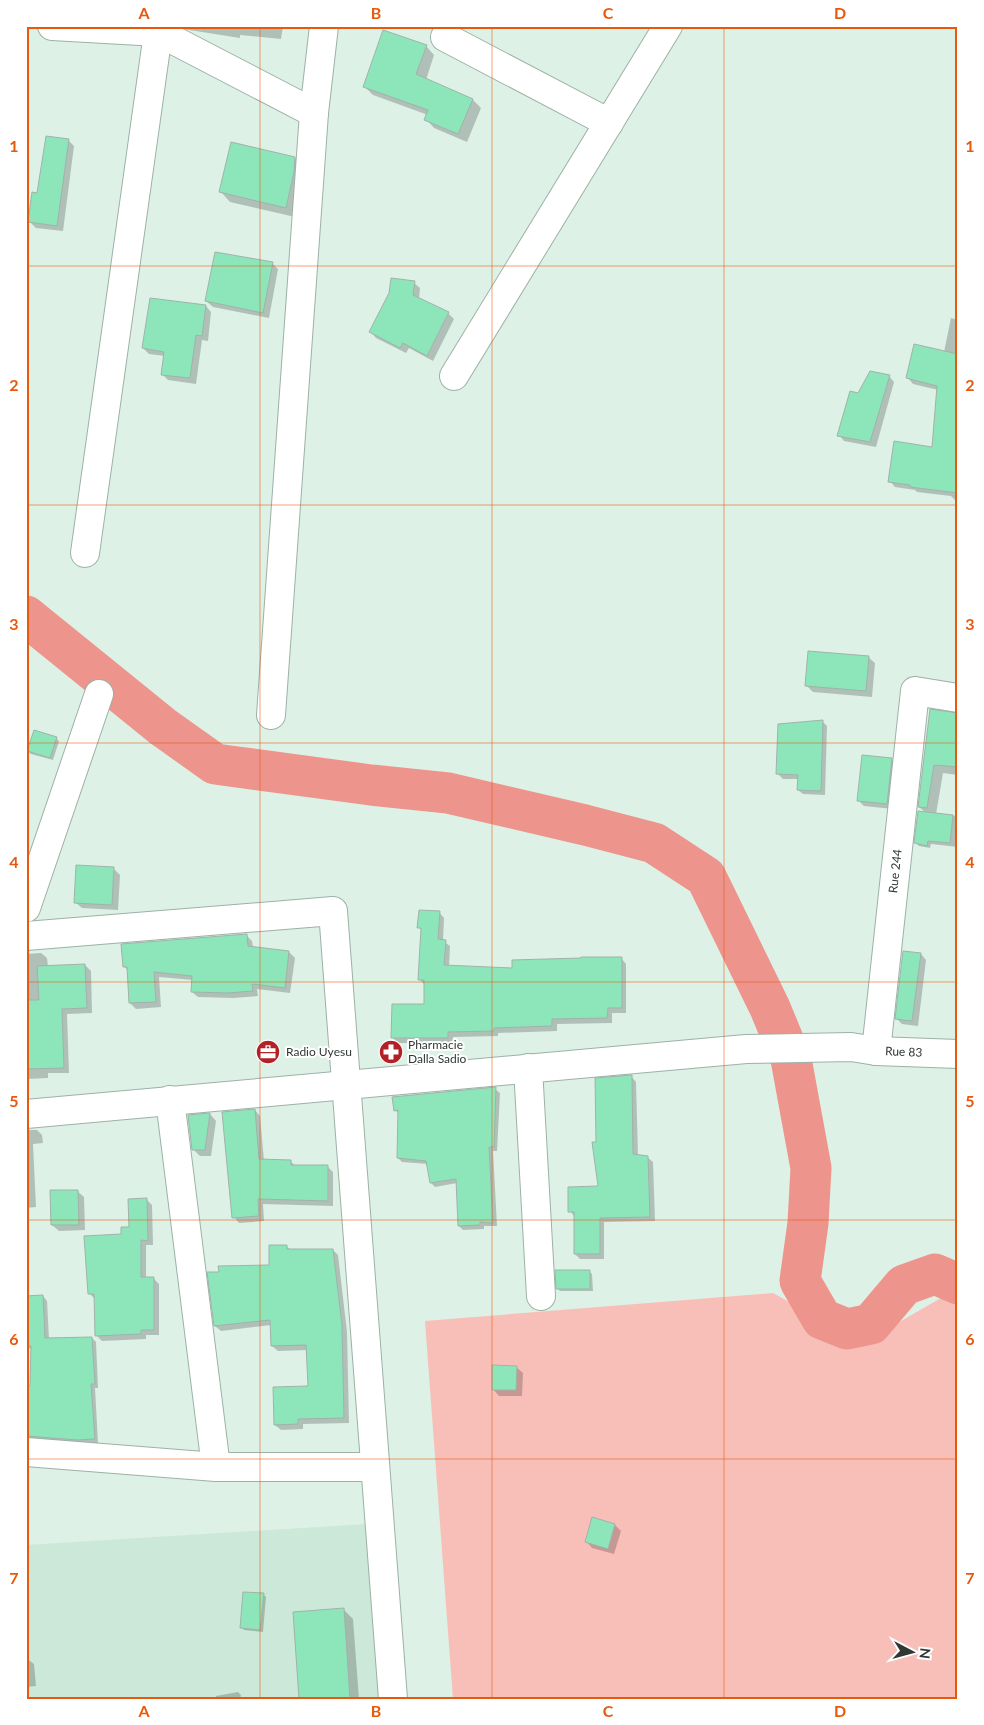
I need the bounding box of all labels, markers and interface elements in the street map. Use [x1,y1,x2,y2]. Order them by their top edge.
text: A [137,3,150,22]
text: B [371,3,381,22]
text: C [603,3,614,22]
text: D [834,3,846,22]
text: 1 [9,136,19,155]
text: 1 [965,136,975,155]
text: 2 [9,375,19,394]
text: 2 [965,375,975,394]
text: 3 [9,614,19,633]
text: 3 [965,614,975,633]
street label: Rue 244 [885,848,905,894]
text: 4 [9,852,19,871]
text: 4 [965,852,975,871]
place label: Pharmacie Dalla Sadio [408,1037,467,1066]
office icon: Radio Uyesu [255,1039,281,1065]
pharmacy icon: Pharmacie Dalla Sadio [378,1039,404,1065]
street label: Rue 83 [885,1043,923,1060]
place label: Radio Uyesu [286,1044,352,1059]
text: 5 [9,1091,19,1110]
text: 5 [965,1091,975,1110]
text: 6 [9,1329,19,1348]
text: 6 [965,1329,975,1348]
text: 7 [9,1568,19,1587]
text: 7 [965,1568,975,1587]
north arrow [886,1628,936,1678]
text: N [916,1647,934,1660]
text: A [137,1701,150,1720]
text: B [371,1701,381,1720]
text: C [603,1701,614,1720]
text: D [834,1701,846,1720]

